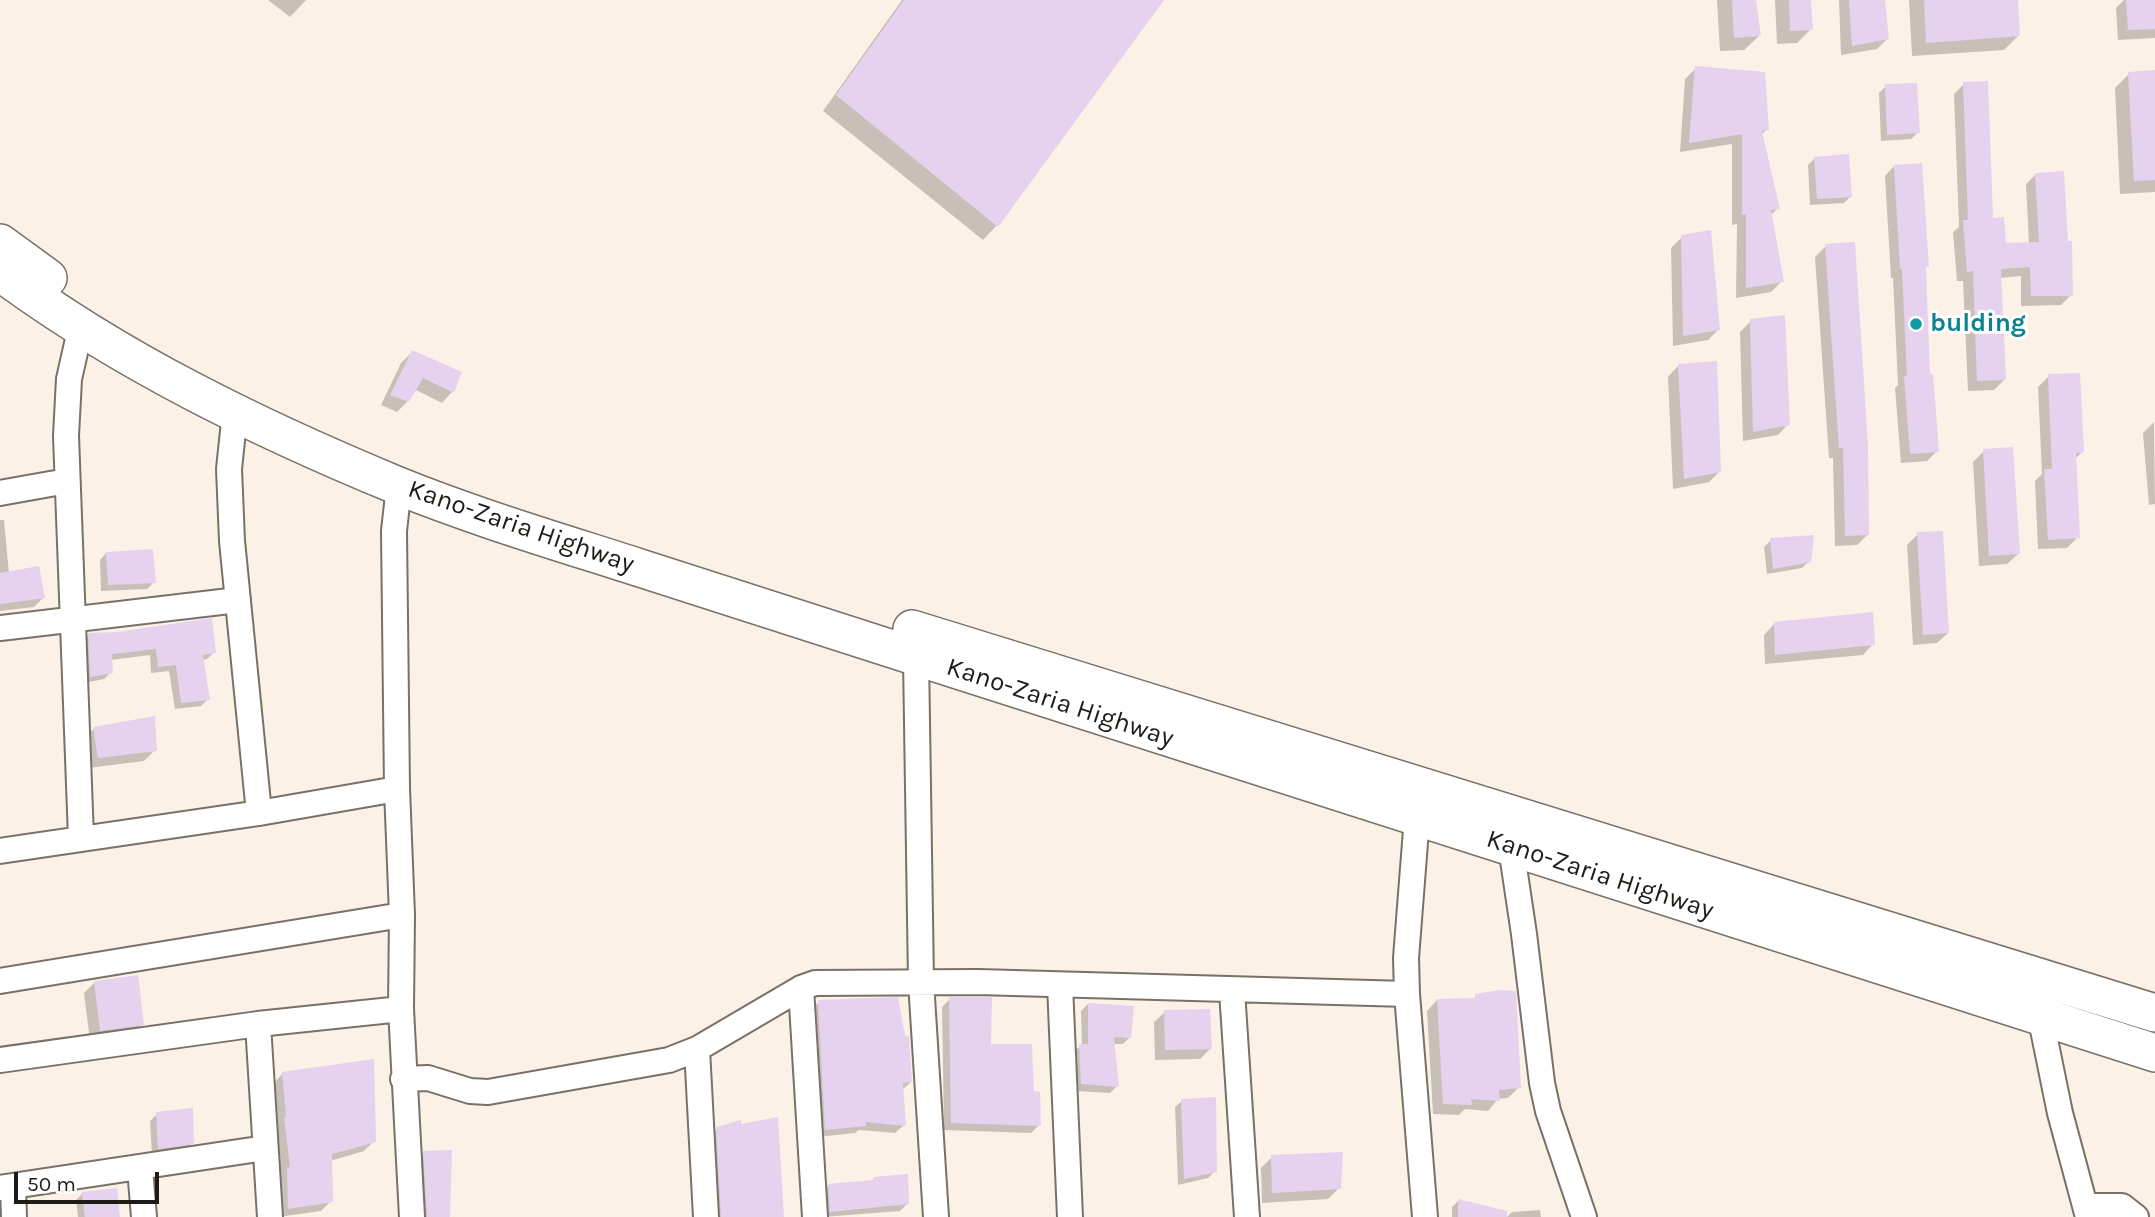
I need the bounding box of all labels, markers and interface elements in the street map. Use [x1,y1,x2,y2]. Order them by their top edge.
place label: bulding [1930,308,2026,340]
marker: bulding [1908,316,1924,332]
street label: Kano-Zaria Highway [404,474,638,580]
street label: Kano-Zaria Highway [942,652,1178,754]
street label: Kano-Zaria Highway [1482,824,1718,926]
scale bar [18,1158,163,1202]
text: 50 m [27,1172,76,1196]

